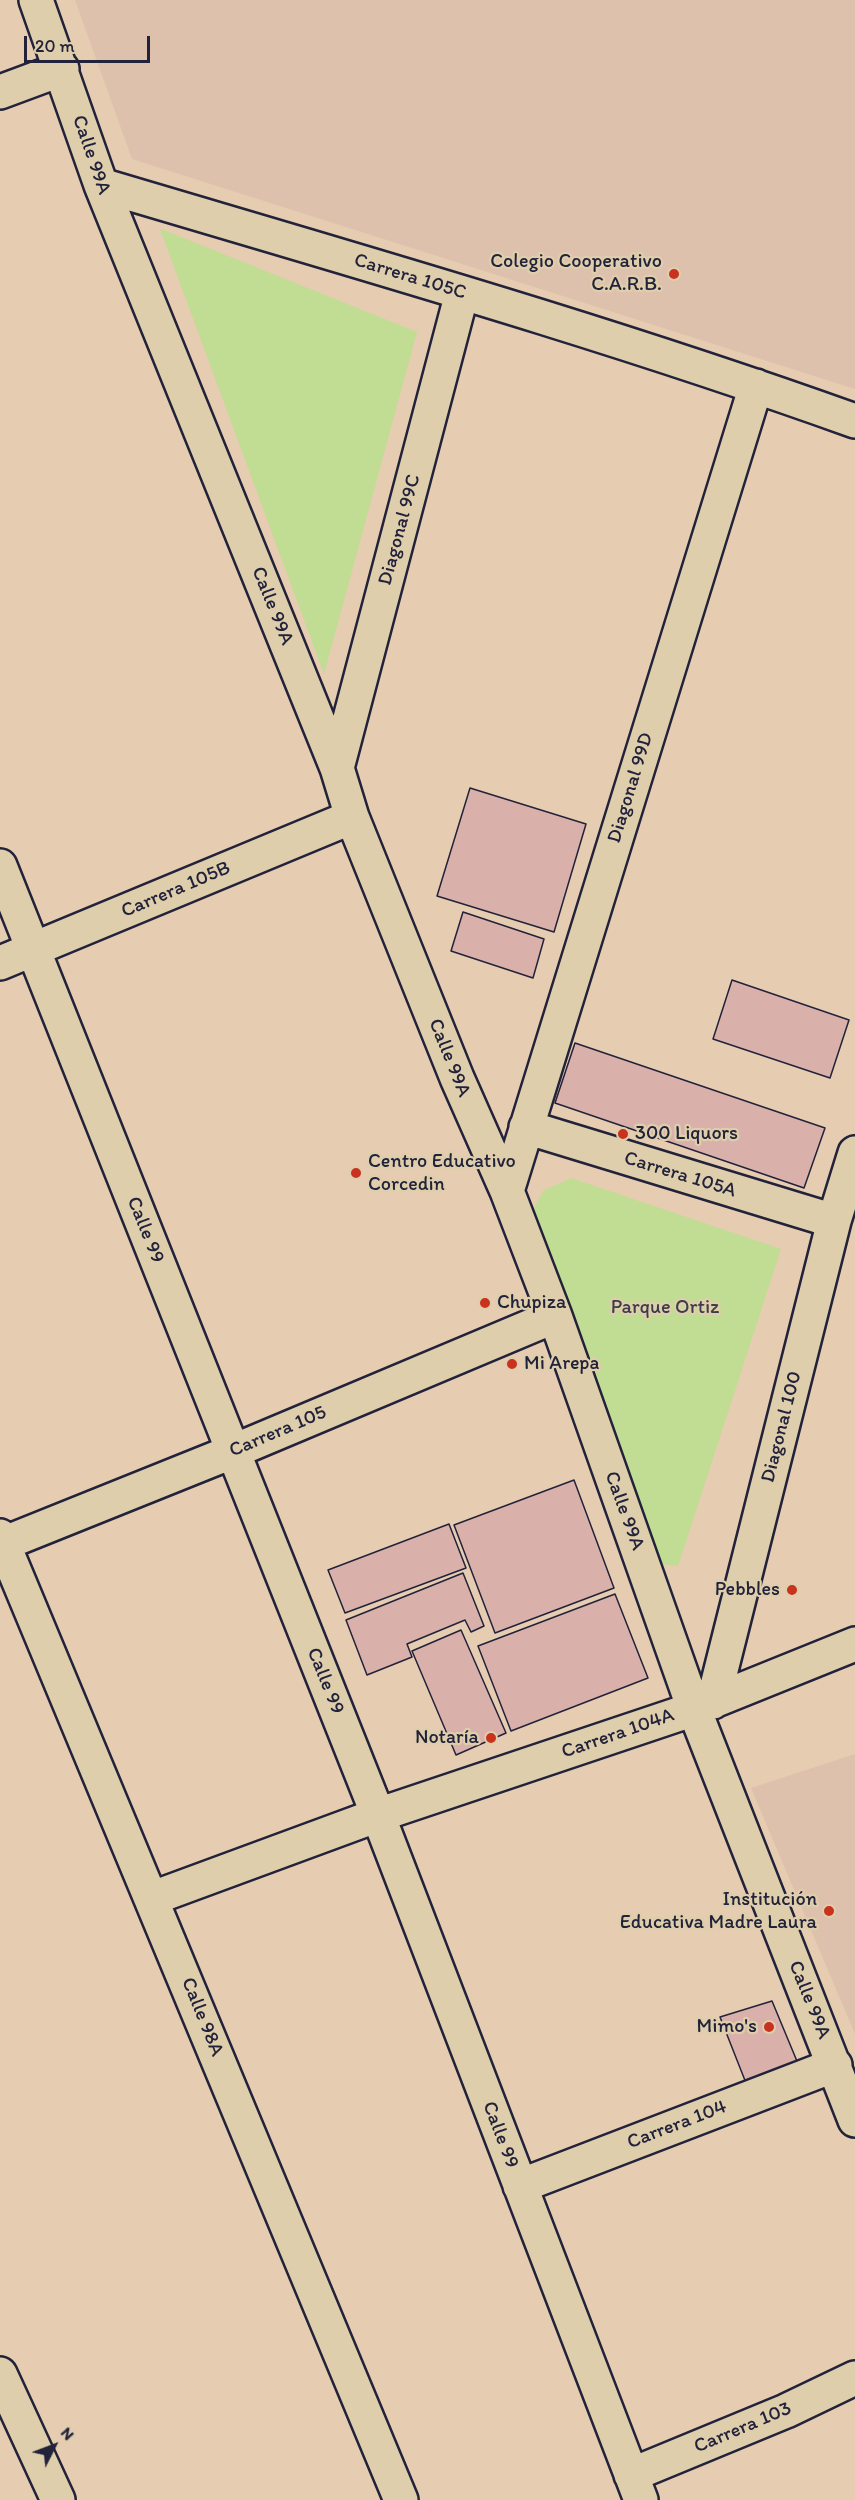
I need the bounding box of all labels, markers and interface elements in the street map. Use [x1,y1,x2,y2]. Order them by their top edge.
scale bar [27,24,153,62]
text: 20 m [35,35,75,57]
street label: Calle 99A [66,112,116,198]
street label: Carrera 105C [351,249,469,305]
place label: Colegio Cooperativo C.A.R.B. [490,250,662,297]
marker: Colegio Cooperativo C.A.R.B. [667,267,681,281]
street label: Diagonal 99C [374,472,426,588]
street label: Calle 99A [245,563,299,649]
street label: Diagonal 99D [603,730,659,846]
street label: Carrera 105B [118,856,234,924]
street label: Calle 99A [422,1015,476,1101]
place label: 300 Liquors [635,1122,738,1146]
marker: 300 Liquors [616,1127,630,1141]
street label: Carrera 105A [621,1147,739,1203]
place label: Centro Educativo Corcedin [368,1150,516,1197]
marker: Centro Educativo Corcedin [349,1166,363,1180]
street label: Calle 99 [121,1193,169,1267]
place label: Chupiza [497,1291,566,1315]
marker: Chupiza [478,1296,492,1310]
park label: Parque Ortiz [611,1296,719,1320]
place label: Mi Arepa [524,1352,599,1376]
marker: Mi Arepa [505,1357,519,1371]
street label: Diagonal 100 [757,1369,807,1485]
street label: Carrera 105 [226,1401,330,1463]
street label: Calle 99A [599,1468,649,1554]
place label: Pebbles [715,1578,780,1602]
marker: Pebbles [785,1583,799,1597]
street label: Calle 99 [301,1644,349,1718]
street label: Carrera 104A [559,1704,677,1764]
place label: Notaría [415,1726,479,1750]
marker: Notaría [484,1731,498,1745]
place label: Institución Educativa Madre Laura [620,1888,817,1935]
marker: Institución Educativa Madre Laura [822,1904,836,1918]
street label: Calle 99A [782,1957,836,2043]
street label: Calle 98A [175,1974,229,2060]
place label: Mimo's [697,2015,757,2039]
marker: Mimo's [762,2020,776,2034]
street label: Carrera 104 [624,2095,730,2155]
street label: Calle 99 [476,2098,524,2172]
street label: Carrera 103 [691,2397,795,2459]
north arrow [24,2416,84,2476]
text: N [57,2423,78,2444]

